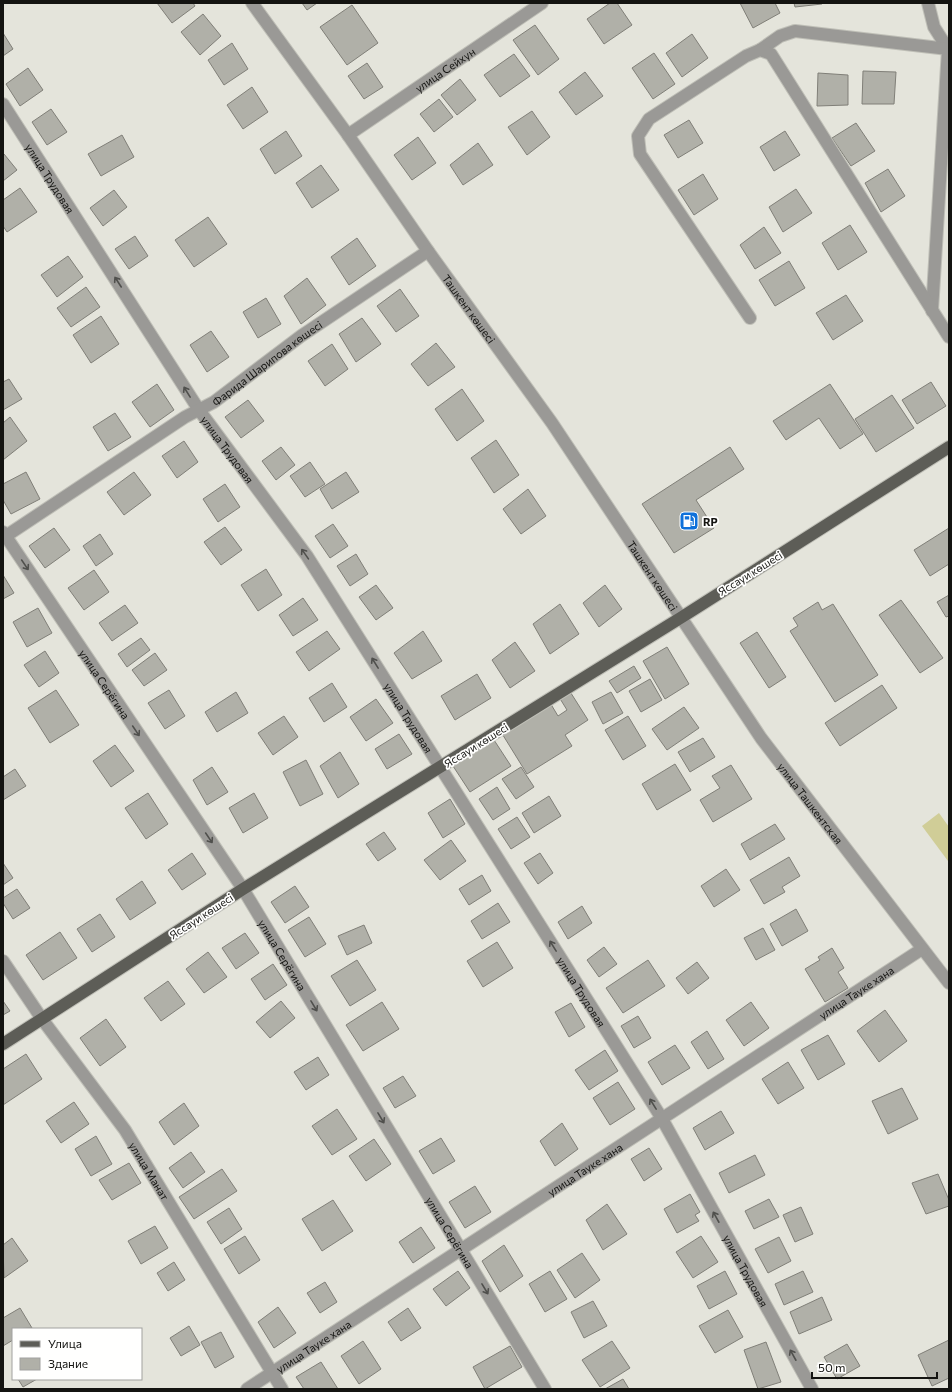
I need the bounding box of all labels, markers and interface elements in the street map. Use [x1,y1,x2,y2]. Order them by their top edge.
street label: улица Сейхун [412,44,477,94]
street label: улица Трудовая [23,141,78,215]
street label: Ташкент көшесі [440,272,499,345]
one-way arrow [114,277,122,288]
street label: Фарида Шарипова көшесі [209,317,324,408]
one-way arrow [183,386,191,398]
street label: улица Трудовая [199,413,257,485]
fuel station icon: RP [678,510,700,532]
place label: RP [703,515,718,528]
street label: Ташкент көшесі [625,538,681,613]
one-way arrow [301,548,309,559]
street label: Яссауи көшесі [715,548,785,598]
one-way arrow [21,559,29,570]
street label: улица Серёгина [77,647,133,721]
one-way arrow [371,658,379,669]
street label: улица Трудовая [382,680,436,755]
street label: Яссауи көшесі [441,720,511,770]
one-way arrow [132,725,140,736]
street label: улица Ташкентская [776,760,846,846]
one-way arrow [205,833,213,844]
street label: Яссауи көшесі [167,890,235,941]
street label: улица Серёгина [256,917,309,993]
one-way arrow [549,940,557,952]
street label: улица Трудовая [555,954,609,1029]
street label: улица Тауке хана [816,963,896,1021]
one-way arrow [310,1000,318,1011]
one-way arrow [648,1098,657,1109]
one-way arrow [378,1112,386,1124]
street label: улица Манат [127,1139,172,1202]
street label: улица Тауке хана [545,1140,624,1198]
street label: улица Серёгина [424,1194,477,1270]
one-way arrow [712,1211,720,1223]
street label: улица Трудовая [721,1232,771,1309]
one-way arrow [481,1283,489,1295]
street label: улица Тауке хана [273,1317,353,1375]
legend [12,1328,142,1380]
text: Улица [48,1336,82,1350]
one-way arrow [789,1349,797,1361]
scale bar [812,1354,937,1380]
text: Здание [48,1356,88,1370]
text: 50 m [818,1360,846,1374]

